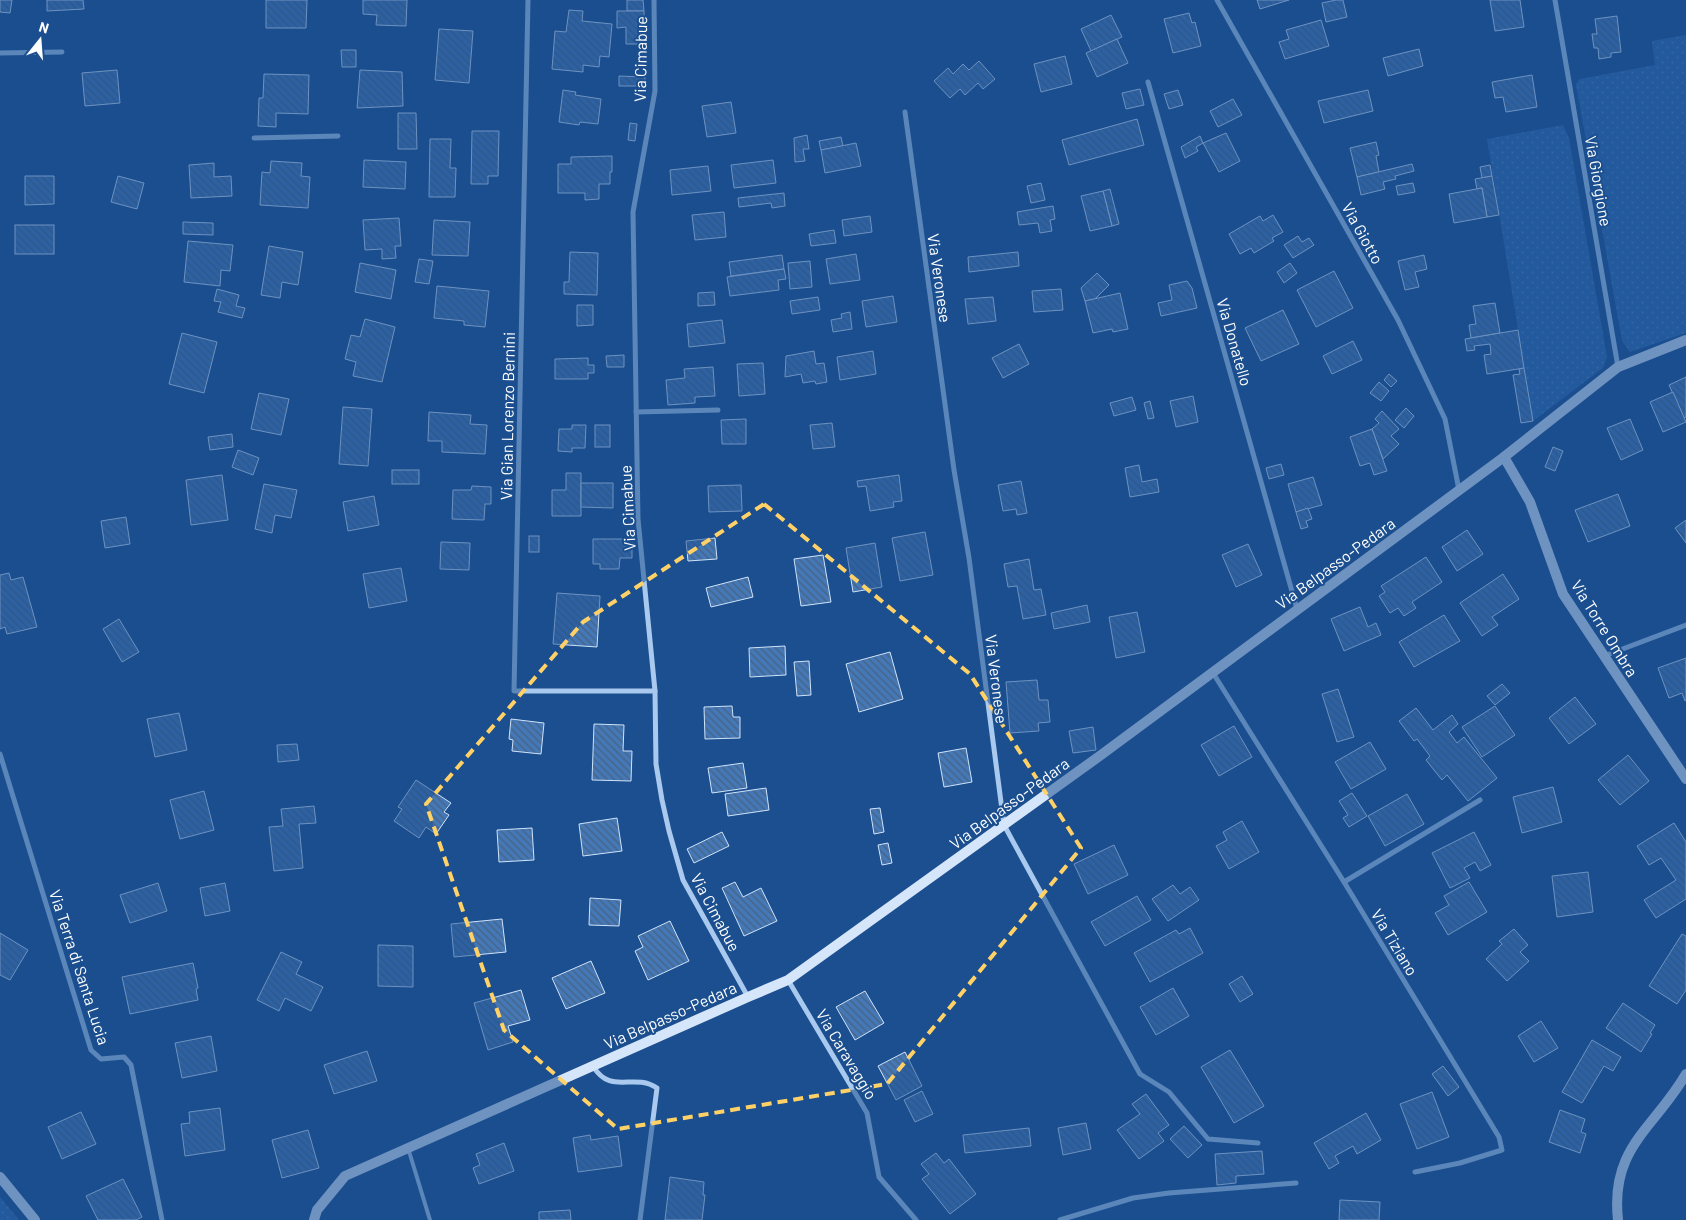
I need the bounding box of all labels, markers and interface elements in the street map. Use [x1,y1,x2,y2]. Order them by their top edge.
north arrow [15,15,65,65]
street label: Via Cimabue [630,16,650,102]
text: N [37,18,51,37]
street label: Via Giorgione [1582,134,1616,228]
street label: Via Giotto [1338,199,1388,267]
street label: Via Veronese [924,232,956,324]
street label: Via Donatello [1213,296,1257,388]
street label: Via Gian Lorenzo Bernini [496,332,518,500]
street label: Via Cimabue [615,465,639,551]
street label: Via Belpasso-Pedara [1272,513,1398,613]
street label: Via Torre Ombra [1568,576,1642,680]
street label: Via Veronese [982,633,1012,725]
street label: Via Belpasso-Pedara [946,753,1072,853]
street label: Via Cimabue [687,870,745,954]
street label: Via Terra di Santa Lucia [46,887,114,1047]
street label: Via Tiziano [1368,905,1422,979]
street label: Via Belpasso-Pedara [601,977,739,1053]
street label: Via Caravaggio [813,1005,881,1103]

